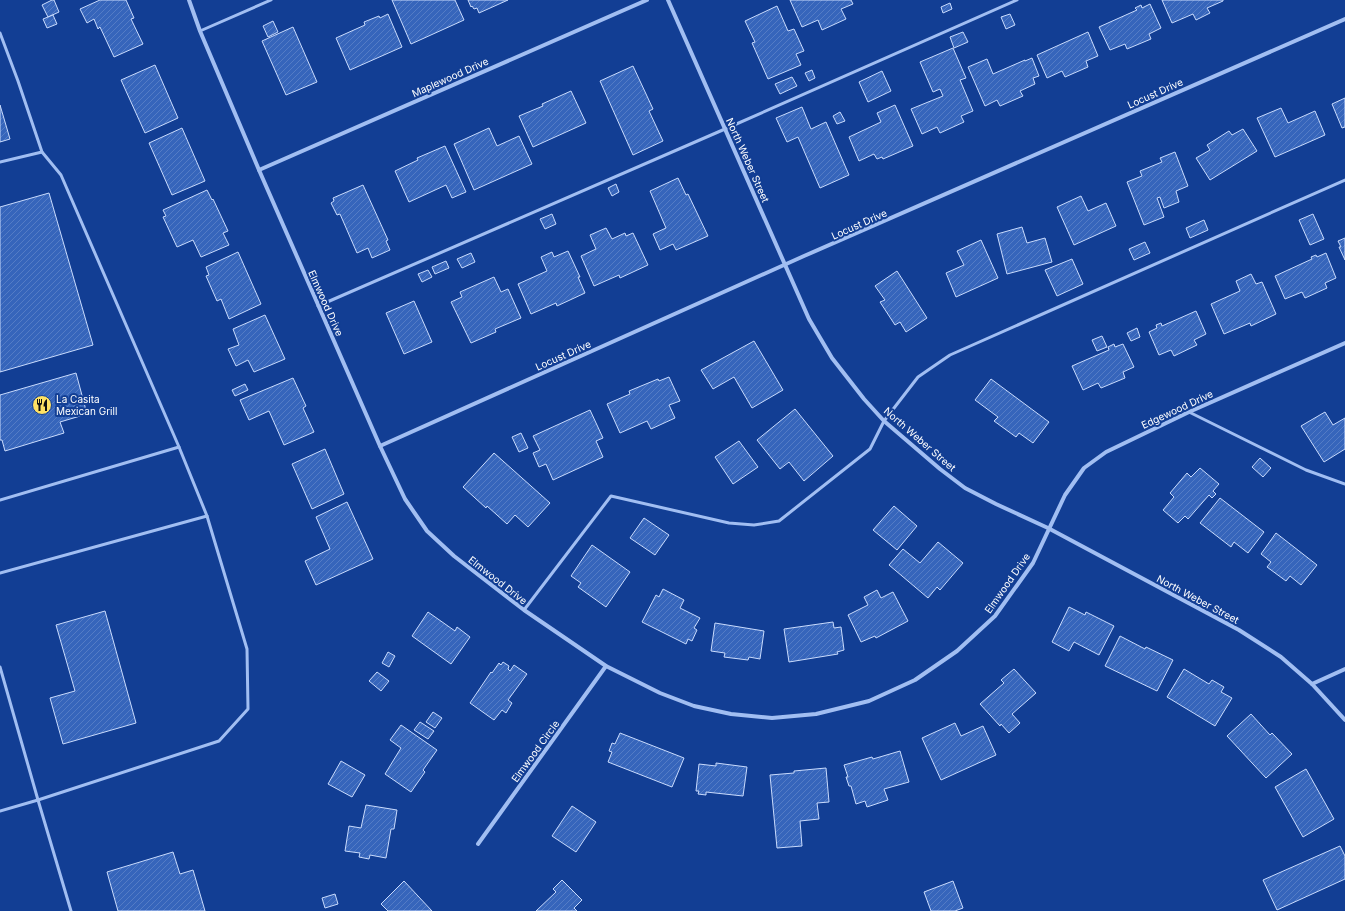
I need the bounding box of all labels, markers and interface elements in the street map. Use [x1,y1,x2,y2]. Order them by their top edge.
street label: Maplewood Drive [410,55,490,99]
street label: Locust Drive [1125,75,1185,111]
street label: North Weber Street [724,116,772,205]
street label: Locust Drive [829,206,889,242]
street label: Elmwood Drive [306,268,346,338]
street label: Locust Drive [533,337,593,373]
street label: Edgewood Drive [1139,387,1215,431]
place label: La Casita Mexican Grill [56,393,117,417]
restaurant icon: La Casita Mexican Grill [31,394,53,416]
street label: North Weber Street [882,404,959,474]
street label: Elmwood Drive [982,550,1032,615]
street label: Elmwood Drive [466,553,530,607]
street label: North Weber Street [1155,572,1242,626]
street label: Elmwood Circle [509,718,562,784]

